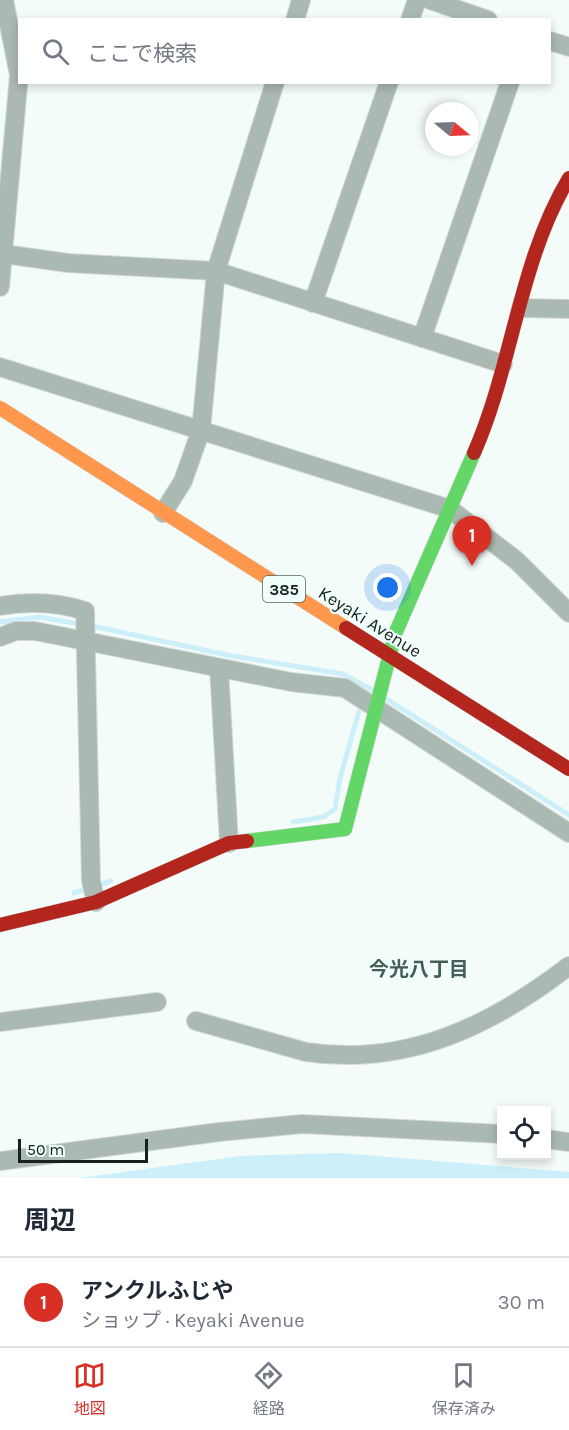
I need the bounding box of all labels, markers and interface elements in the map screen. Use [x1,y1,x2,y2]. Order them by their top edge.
search box [18,18,551,84]
icon: search [39,35,72,68]
text: ここで検索 [87,41,197,67]
north arrow [425,102,479,156]
pin: 1 [452,516,492,566]
your location [373,573,402,602]
road number: 385 [263,576,305,602]
street label: Keyaki Avenue [314,582,426,662]
district label: 今光八丁目 [369,958,469,981]
map controls [497,1106,551,1160]
button: locate [497,1106,551,1160]
scale bar [18,1136,148,1164]
text: 50 m [27,1140,64,1159]
text: 周辺 [24,1205,76,1236]
text: アンクルふじや [81,1278,233,1304]
text: 1 [40,1291,47,1314]
text: 30 m [498,1291,545,1314]
text: ショップ · Keyaki Avenue [81,1309,305,1332]
tab: 地図 [73,1359,106,1419]
tab: 経路 [252,1359,285,1419]
tab: 保存済み [432,1359,496,1419]

